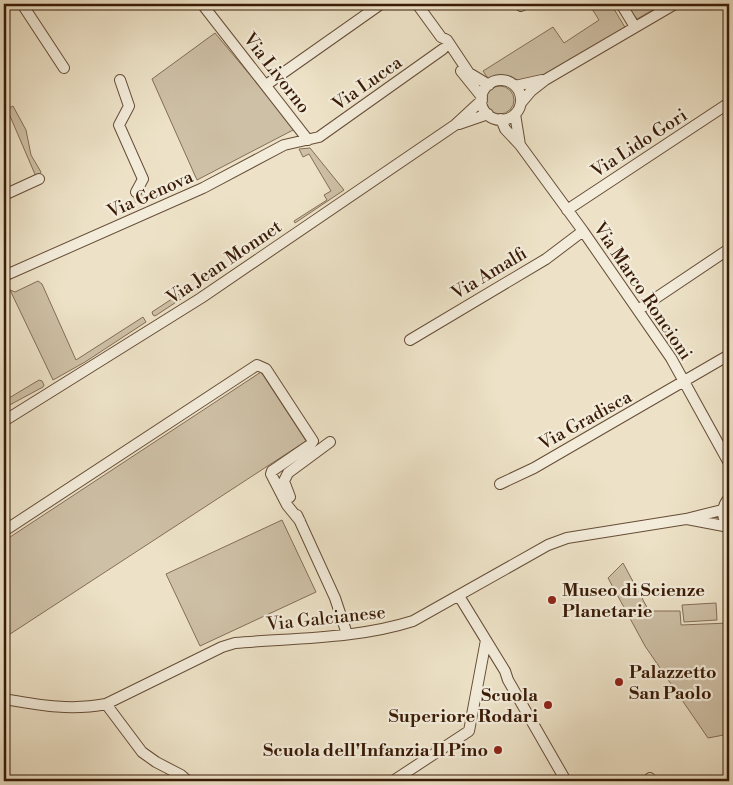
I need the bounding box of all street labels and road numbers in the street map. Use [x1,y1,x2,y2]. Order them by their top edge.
street label: Via Livorno [237,28,315,118]
street label: Via Lucca [327,51,407,116]
street label: Via Lido Gori [586,104,692,184]
street label: Via Genova [103,165,197,224]
street label: Via Jean Monnet [162,215,287,310]
street label: Via Marco Roncioni [587,217,697,365]
street label: Via Amalfi [446,242,531,305]
street label: Via Gradisca [534,385,637,456]
street label: Via Galcianese [265,601,387,636]

